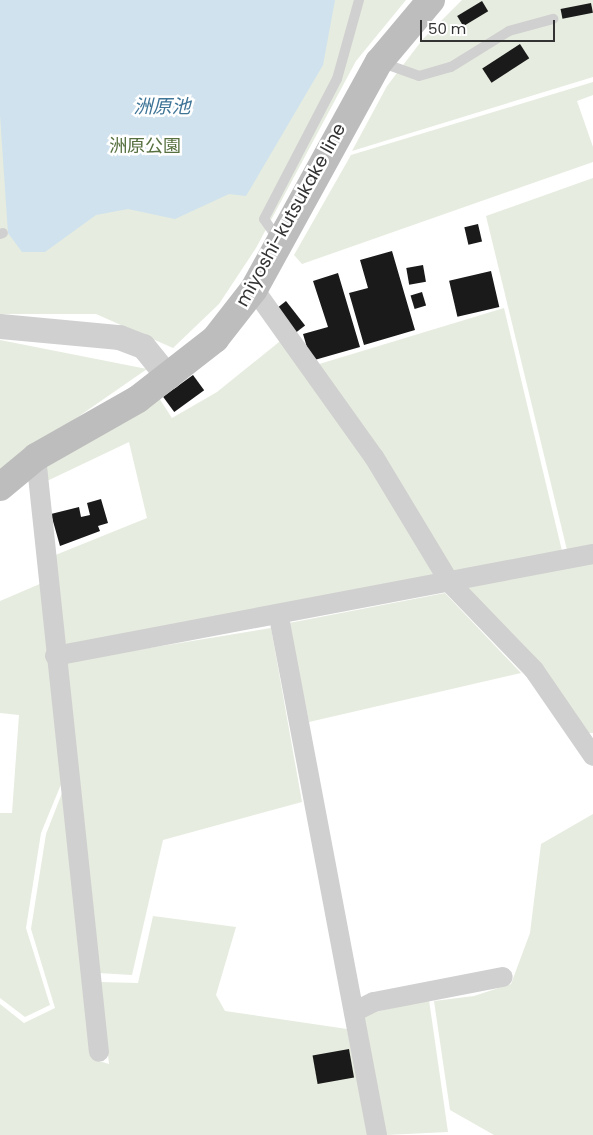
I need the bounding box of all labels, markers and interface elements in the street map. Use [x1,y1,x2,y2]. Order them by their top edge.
scale bar [423,10,558,42]
text: 50 m [428,18,466,39]
water label: 洲原池 [134,96,190,118]
street label: miyoshi-kutsukake line [232,120,350,310]
park label: 洲原公園 [109,135,181,157]

